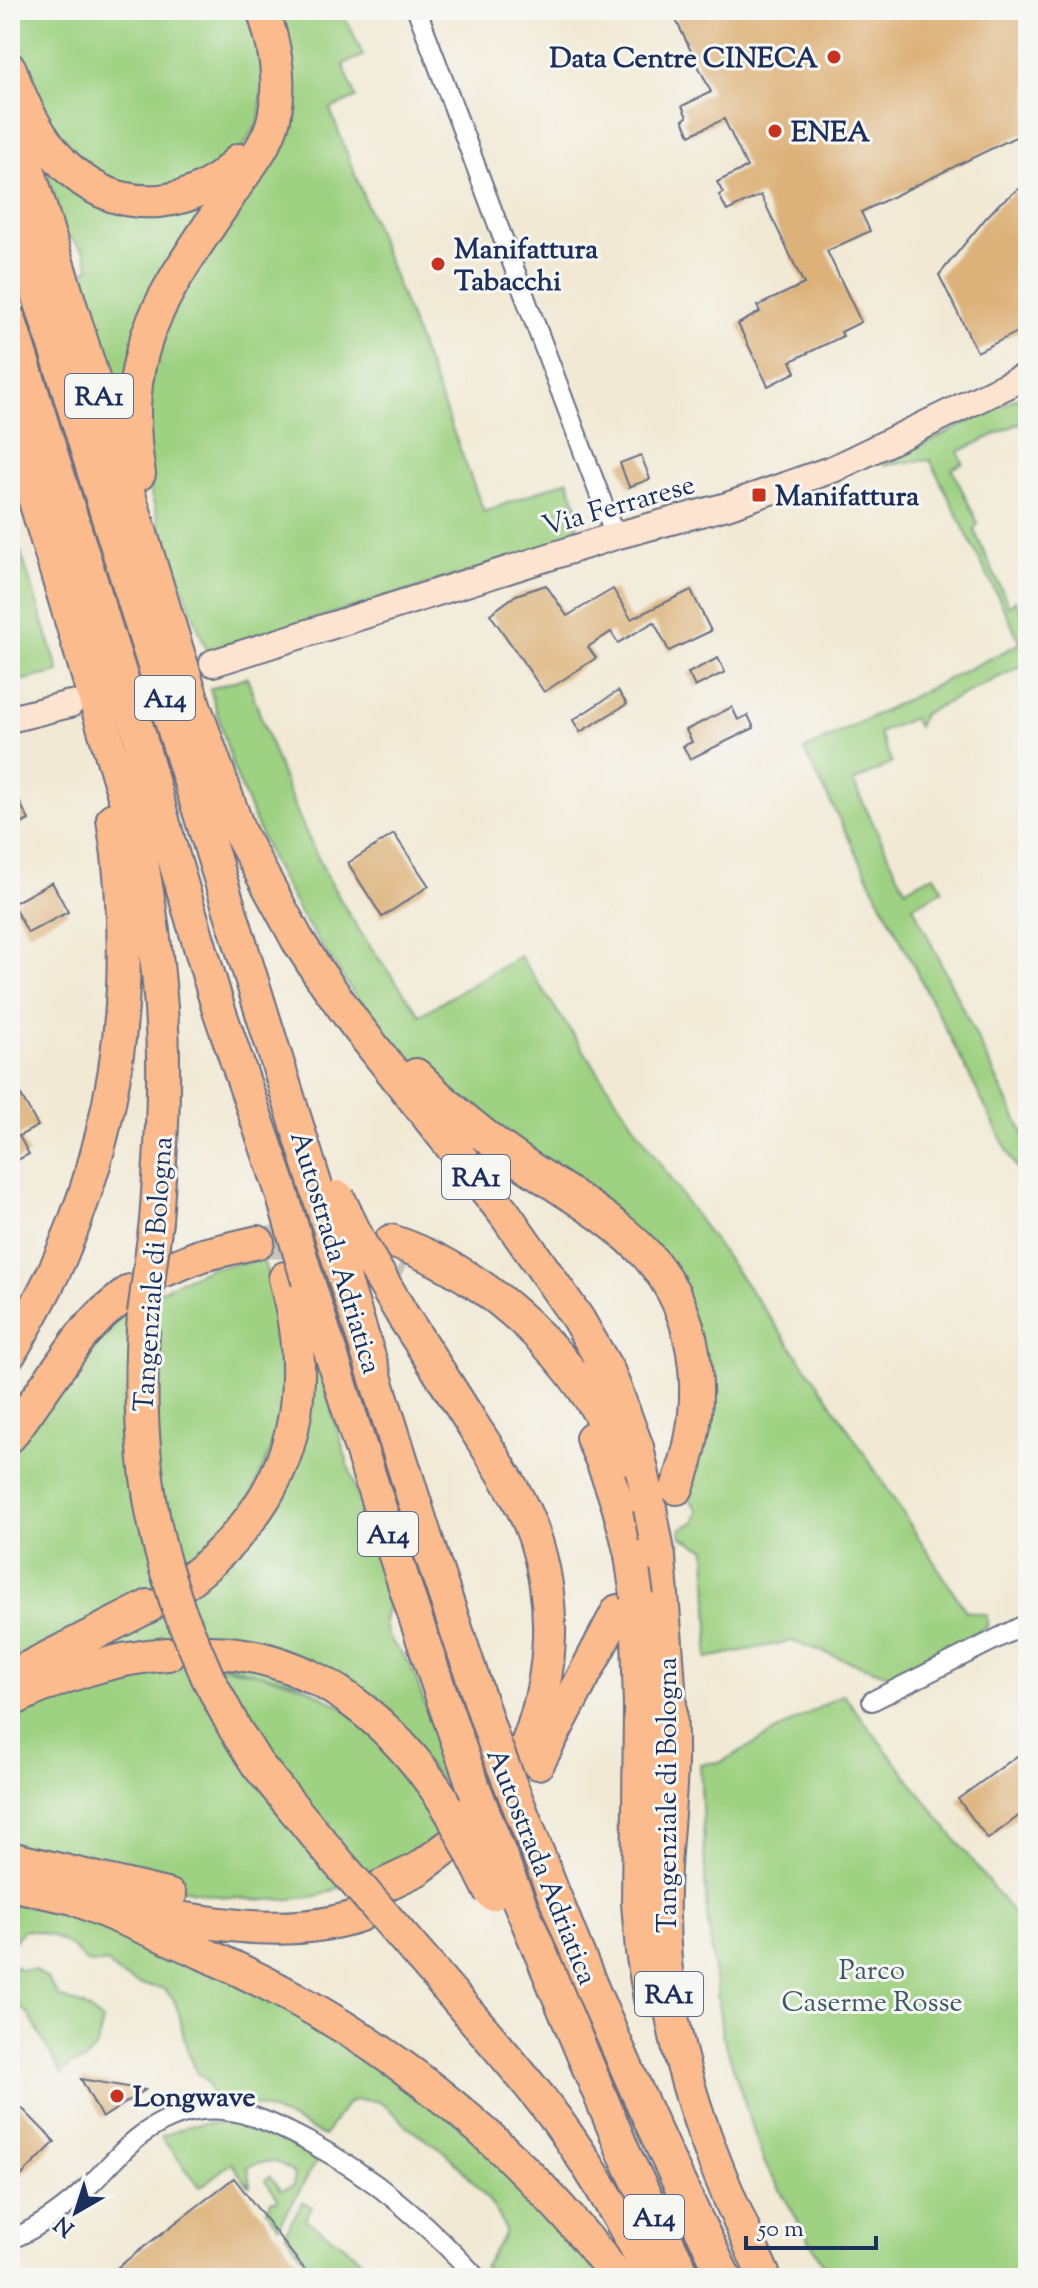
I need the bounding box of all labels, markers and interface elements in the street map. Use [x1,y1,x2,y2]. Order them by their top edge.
place label: Data Centre CINECA [549,40,818,80]
marker: Data Centre CINECA [825,48,843,66]
place label: ENEA [791,114,870,154]
marker: ENEA [766,122,784,140]
place label: Manifattura Tabacchi [454,231,598,303]
marker: Manifattura Tabacchi [429,255,447,273]
road number: RA1 [65,374,133,418]
street label: Via Ferrarese [538,466,700,548]
place label: Manifattura [775,478,919,518]
marker: Manifattura [750,486,768,504]
road number: A14 [135,676,195,720]
street label: Autostrada Adriatica [278,1127,390,1379]
street label: Tangenziale di Bologna [125,1135,185,1413]
road number: RA1 [442,1155,510,1199]
road number: A14 [358,1512,418,1556]
street label: Tangenziale di Bologna [649,1657,689,1933]
street label: Autostrada Adriatica [474,1743,606,1992]
park label: Parco Caserme Rosse [781,1952,963,2024]
road number: RA1 [635,1972,703,2016]
place label: Longwave [133,2079,255,2119]
marker: Longwave [108,2087,126,2105]
north arrow [36,2172,116,2252]
road number: A14 [624,2195,684,2239]
scale bar [746,2200,876,2250]
text: N [48,2207,82,2243]
text: 50 m [756,2213,804,2247]

